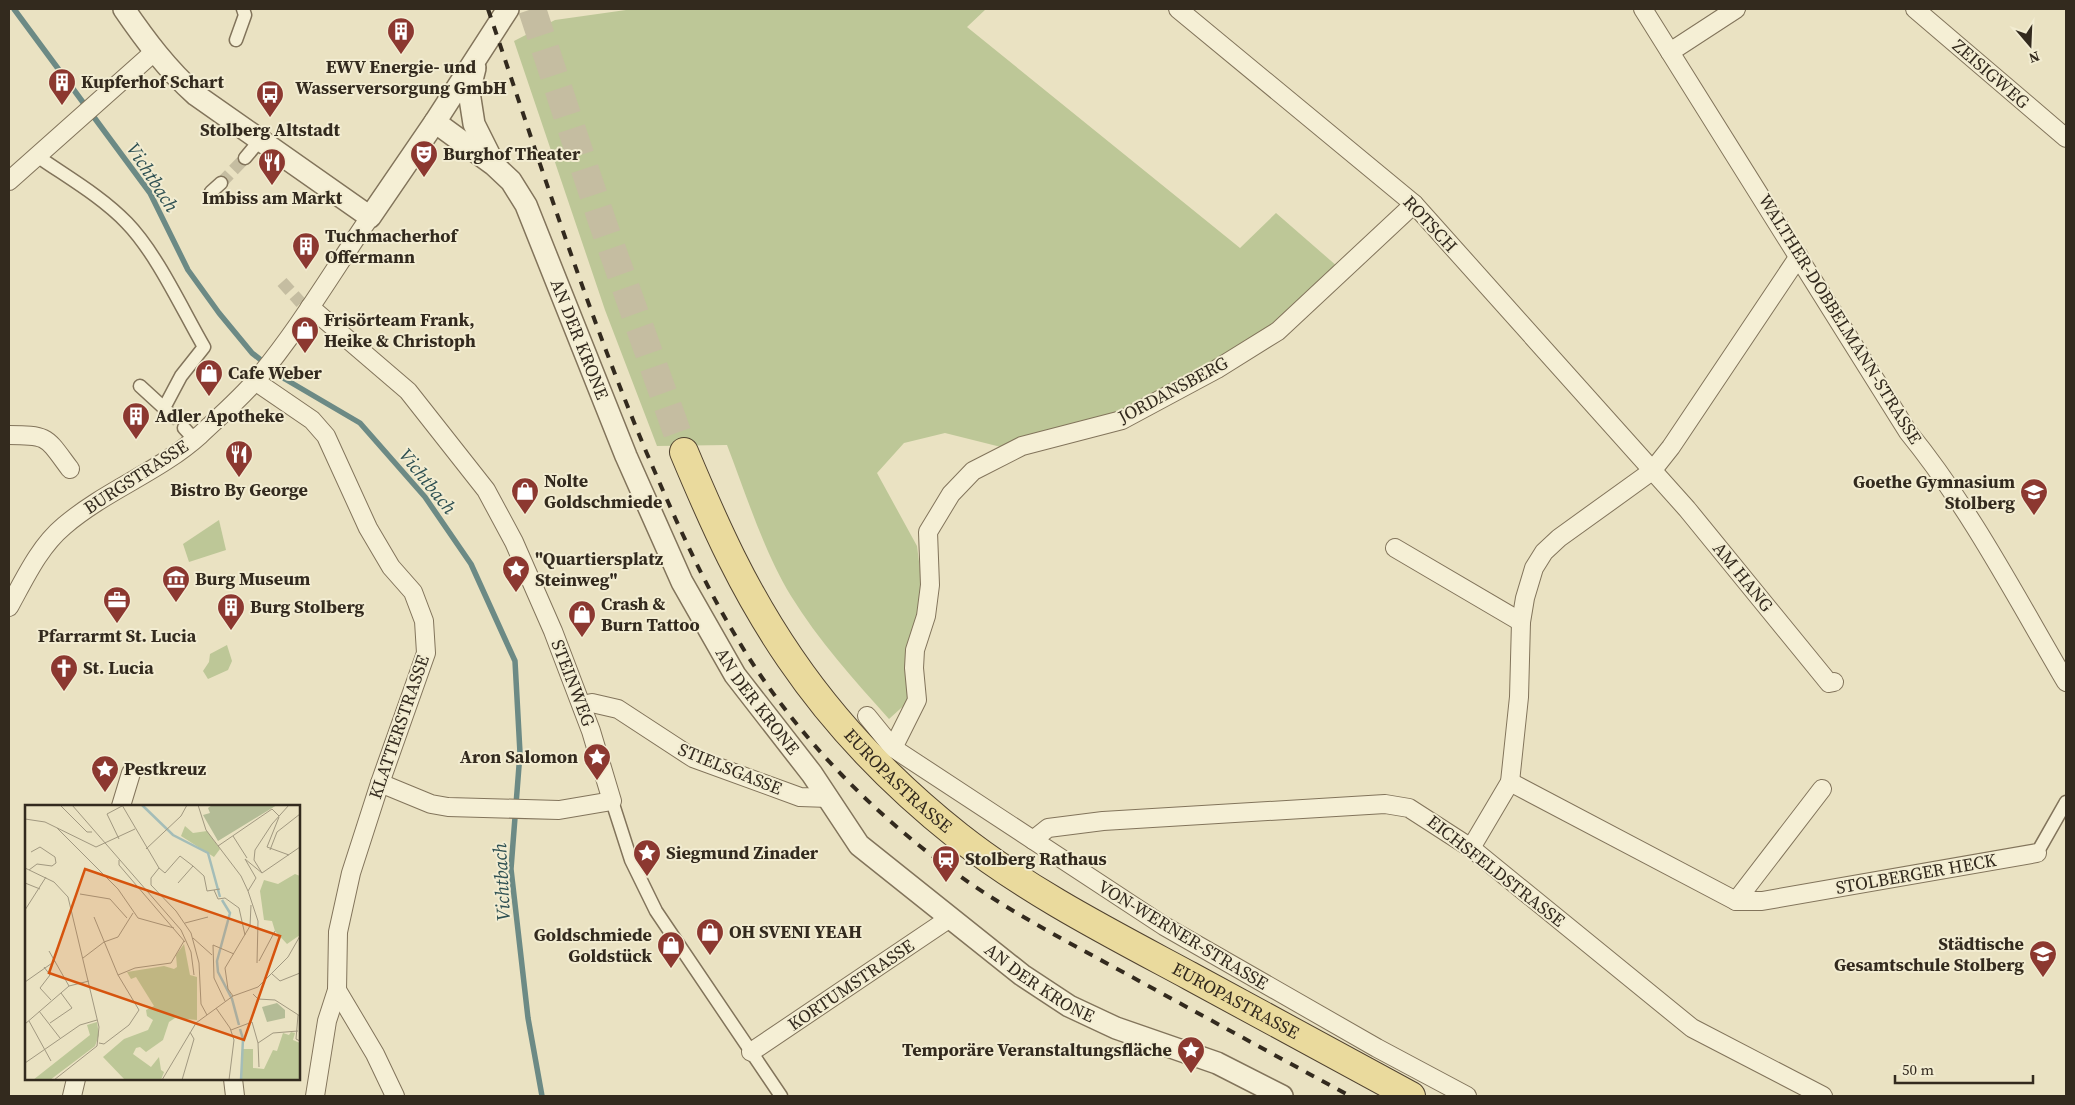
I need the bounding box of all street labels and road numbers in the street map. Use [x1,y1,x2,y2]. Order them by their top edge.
street label: ZEISIGWEG [1947,33,2035,114]
street label: WALTHER-DOBBELMANN-STRASSE [1753,189,1928,449]
street label: ROTSCH [1398,190,1463,258]
street label: AN DER KRONE [545,275,615,403]
street label: JORDANSBERG [1112,350,1232,430]
street label: BURGSTRASSE [79,433,193,520]
street label: AM HANG [1707,536,1779,617]
street label: STEINWEG [545,636,601,730]
street label: AN DER KRONE [710,643,806,760]
street label: KLATTERSTRASSE [362,651,435,802]
street label: EUROPASTRASSE [839,723,958,838]
street label: STIELSGASSE [675,736,786,801]
street label: EICHSFELDSTRASSE [1422,809,1571,932]
street label: STOLBERGER HECK [1834,847,1998,900]
street label: VON-WERNER-STRASSE [1093,874,1273,996]
street label: KORTUMSTRASSE [783,933,919,1036]
street label: AN DER KRONE [980,937,1099,1028]
street label: EUROPASTRASSE [1168,956,1304,1045]

